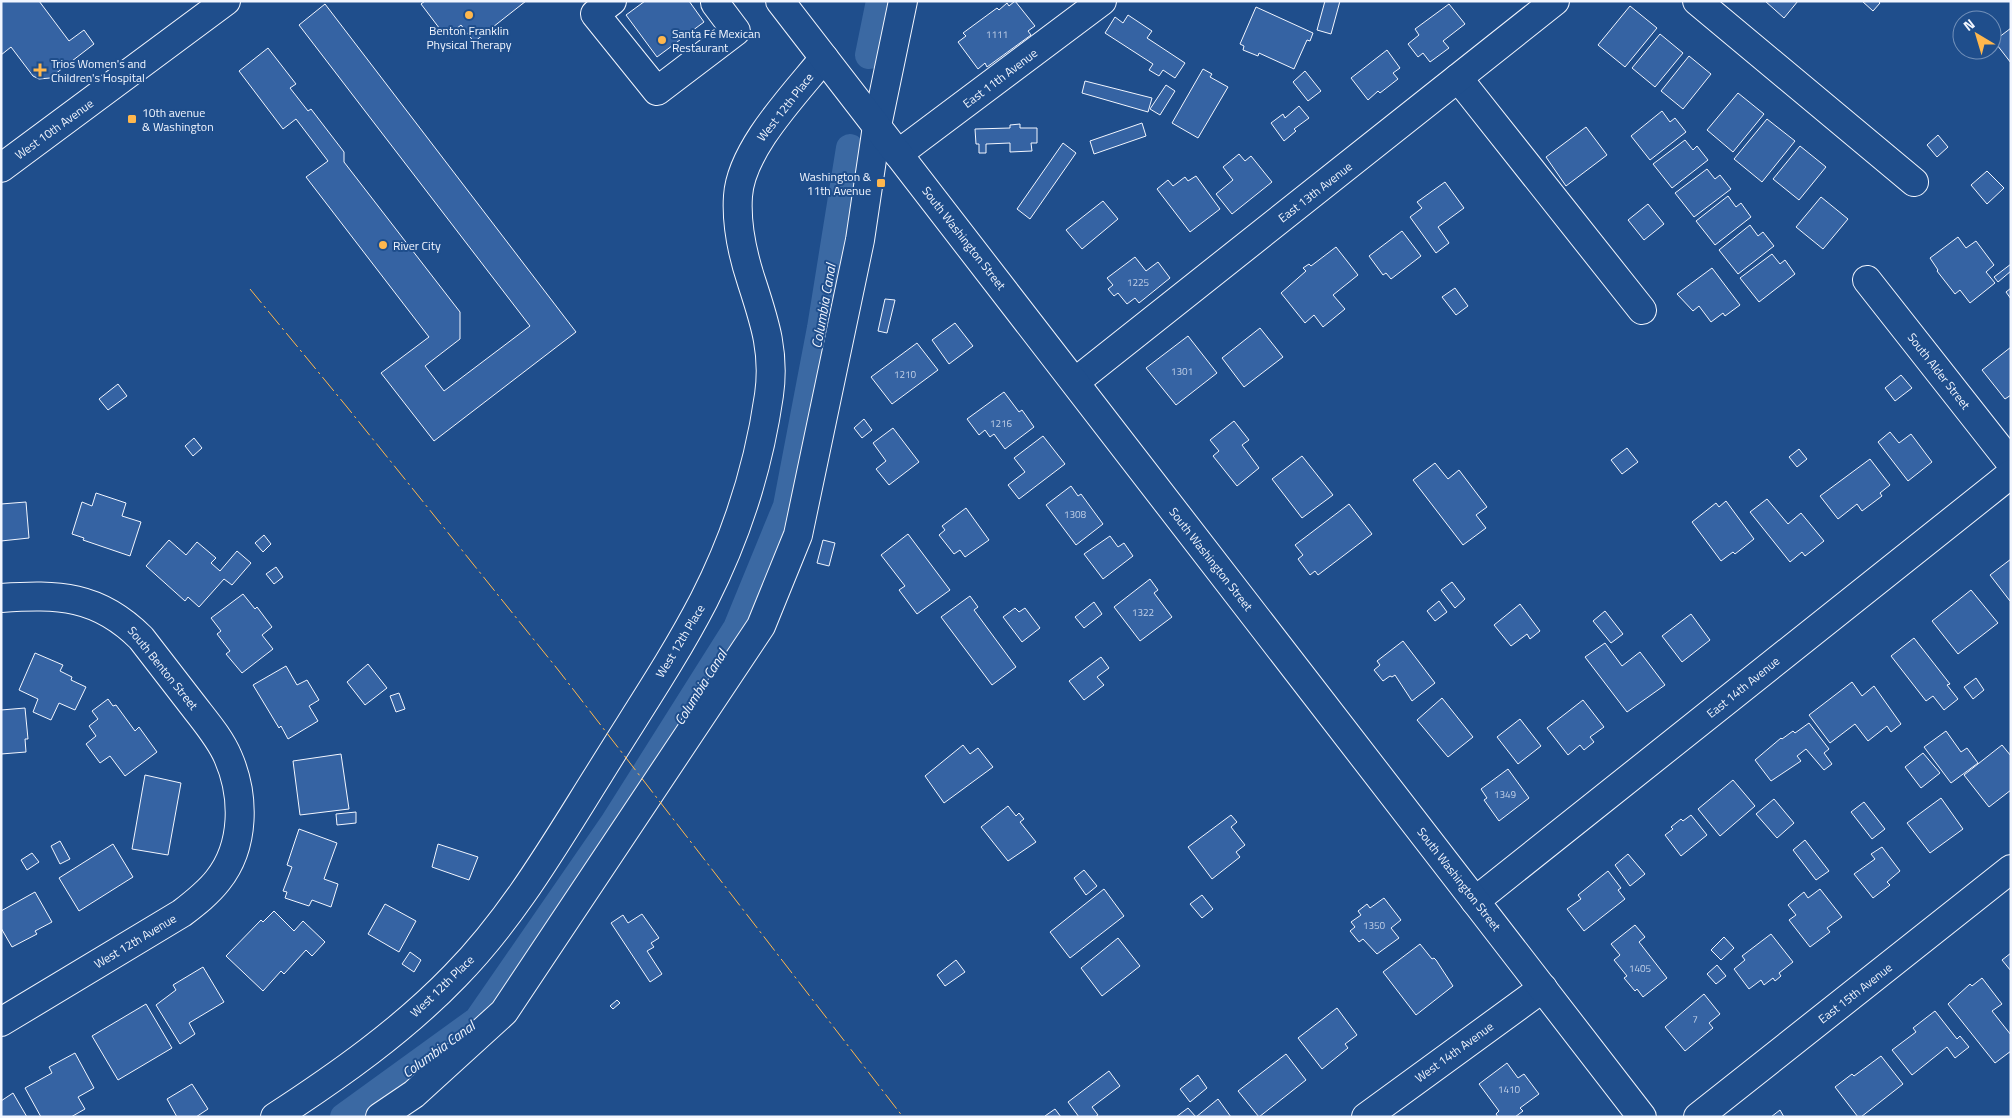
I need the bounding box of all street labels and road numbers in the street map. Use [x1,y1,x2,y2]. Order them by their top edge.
street label: East 11th Avenue [959,44,1041,112]
street label: West 12th Place [752,69,818,145]
street label: West 10th Avenue [11,94,97,164]
street label: East 13th Avenue [1274,157,1356,227]
street label: South Washington Street [917,182,1011,294]
street label: South Alder Street [1903,329,1975,414]
street label: South Washington Street [1164,503,1258,615]
street label: West 12th Place [651,601,709,681]
street label: South Benton Street [123,622,203,715]
street label: East 14th Avenue [1702,651,1784,723]
street label: South Washington Street [1412,823,1506,935]
street label: West 12th Avenue [90,909,180,973]
street label: West 12th Place [406,950,478,1022]
street label: East 15th Avenue [1814,958,1896,1028]
street label: West 14th Avenue [1411,1017,1497,1087]

